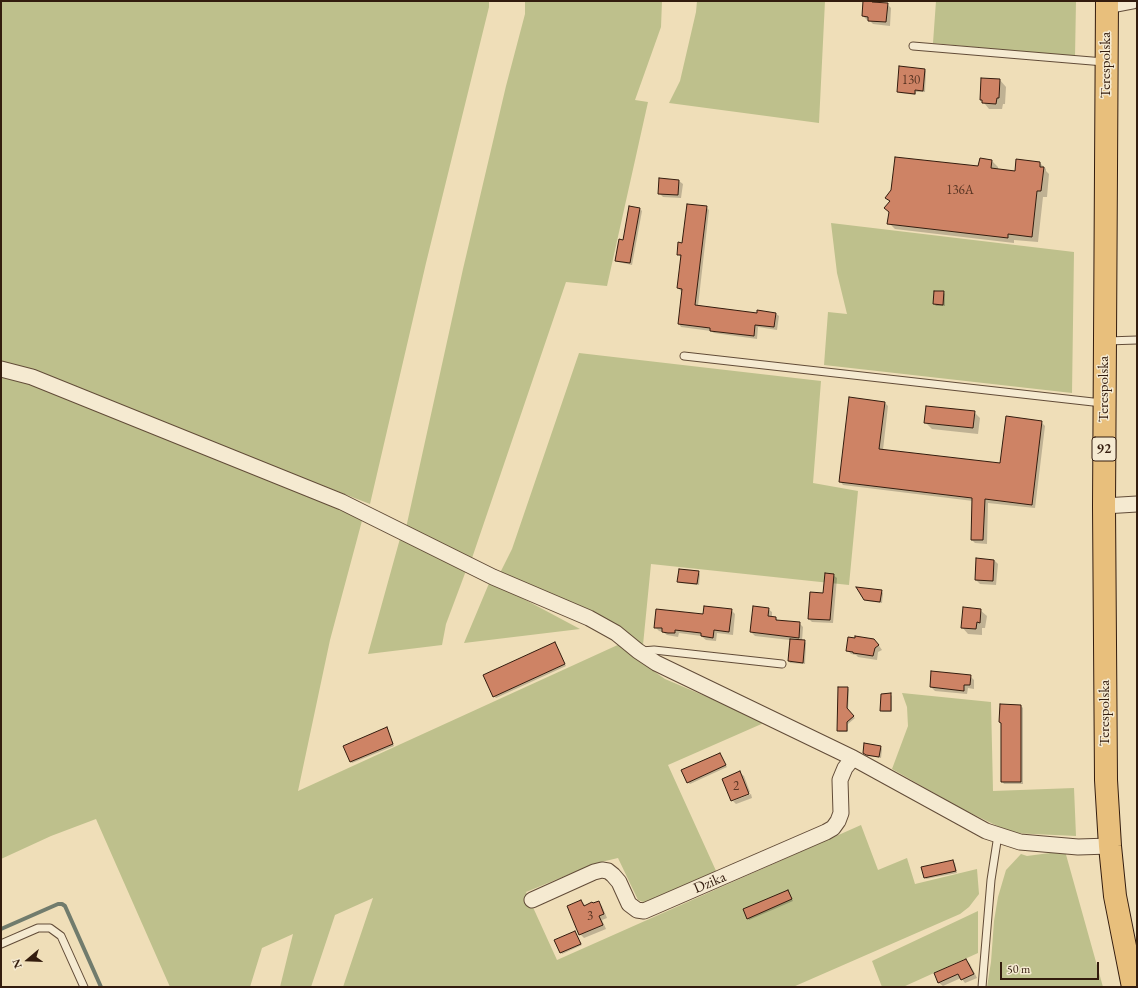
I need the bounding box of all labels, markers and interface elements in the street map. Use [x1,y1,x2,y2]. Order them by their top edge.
street label: Terespolska [1097,32,1115,98]
house number: 130 [902,72,920,88]
house number: 136A [946,182,974,198]
street label: Terespolska [1095,356,1113,422]
road number: 92 [1092,437,1116,461]
street label: Terespolska [1096,680,1114,746]
house number: 2 [733,778,739,794]
street label: Dzika [691,868,729,898]
house number: 3 [587,908,593,924]
north arrow [8,940,48,980]
scale bar [1002,954,1101,980]
text: N [9,957,25,970]
text: 50 m [1007,961,1030,977]

